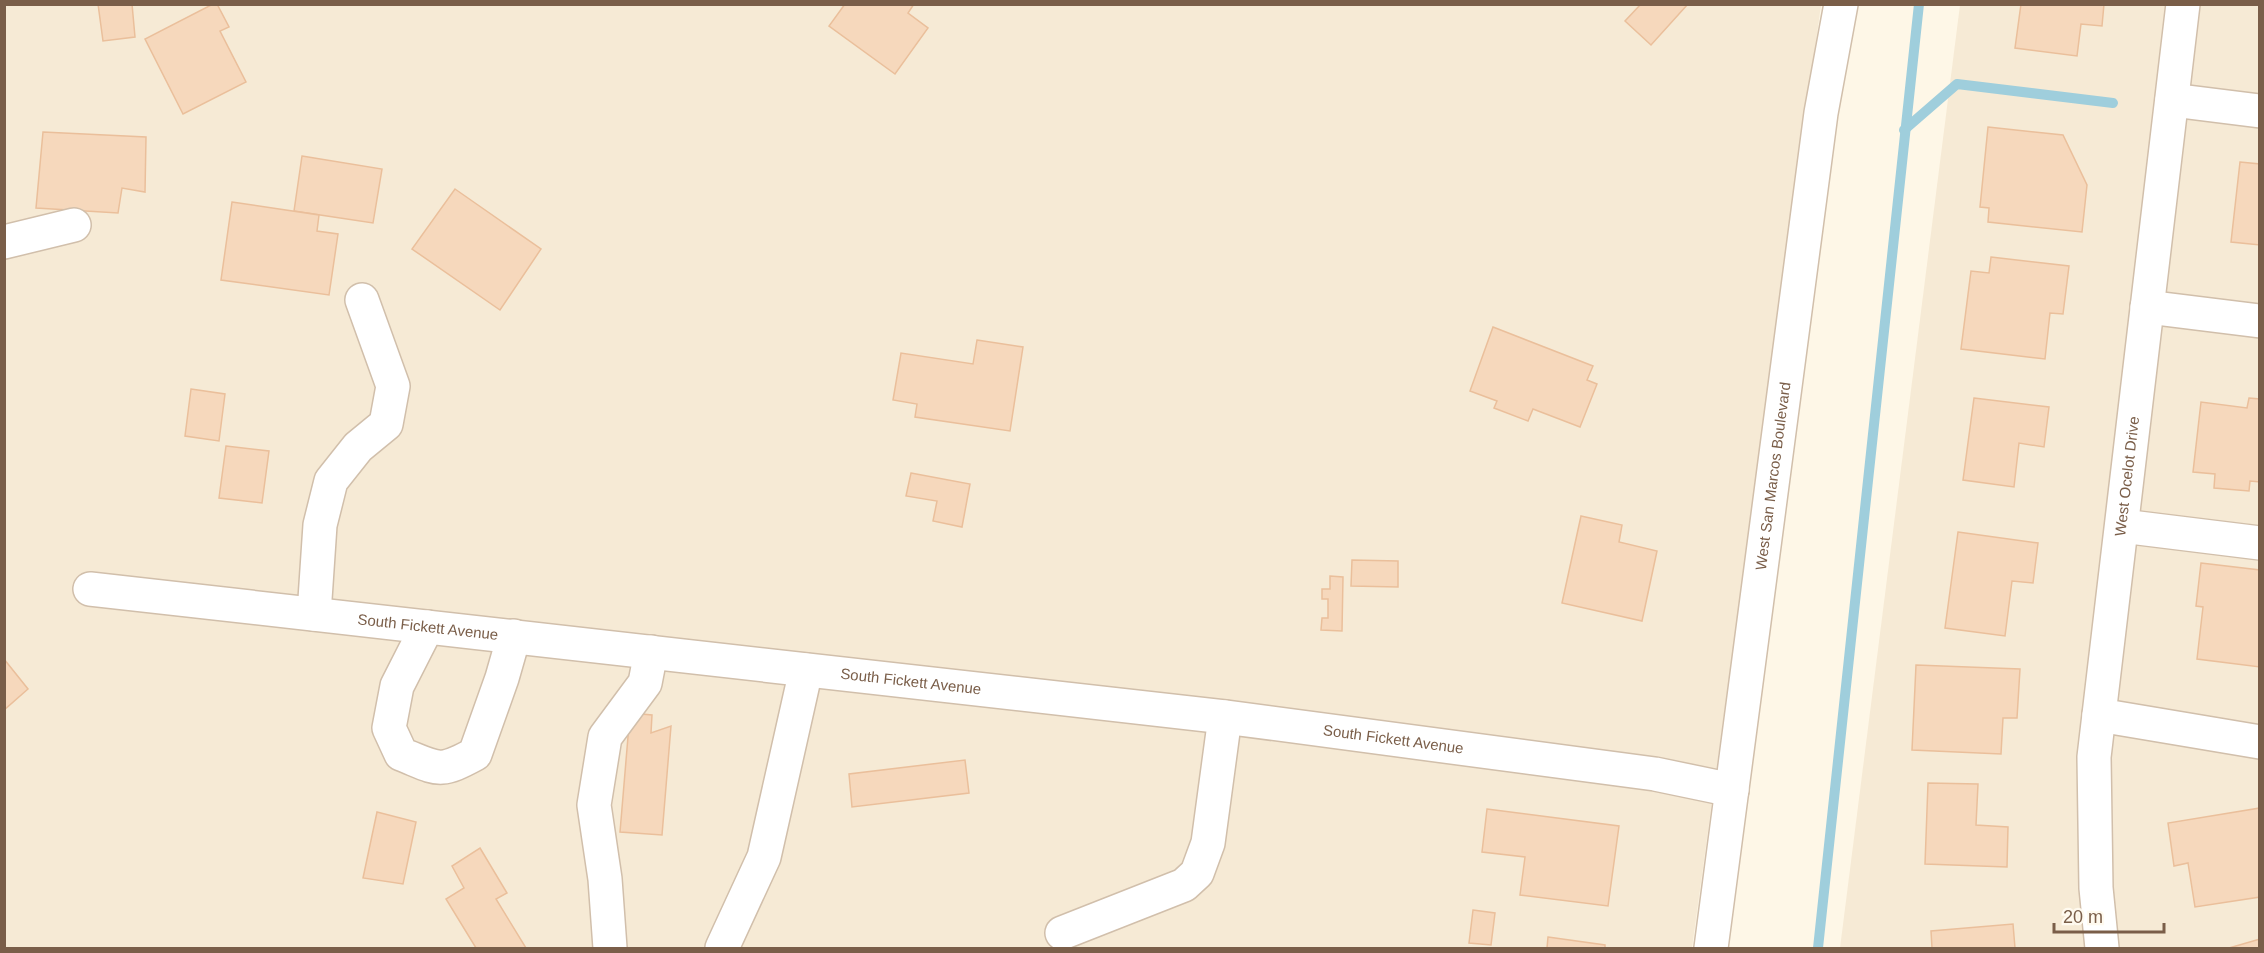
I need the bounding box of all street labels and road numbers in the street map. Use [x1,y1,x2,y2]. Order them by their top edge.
street label: West San Marcos Boulevard [1752,381,1794,571]
street label: West Ocelot Drive [2111,415,2142,537]
street label: South Fickett Avenue [357,610,499,643]
street label: South Fickett Avenue [840,665,982,697]
street label: South Fickett Avenue [1322,721,1465,757]

